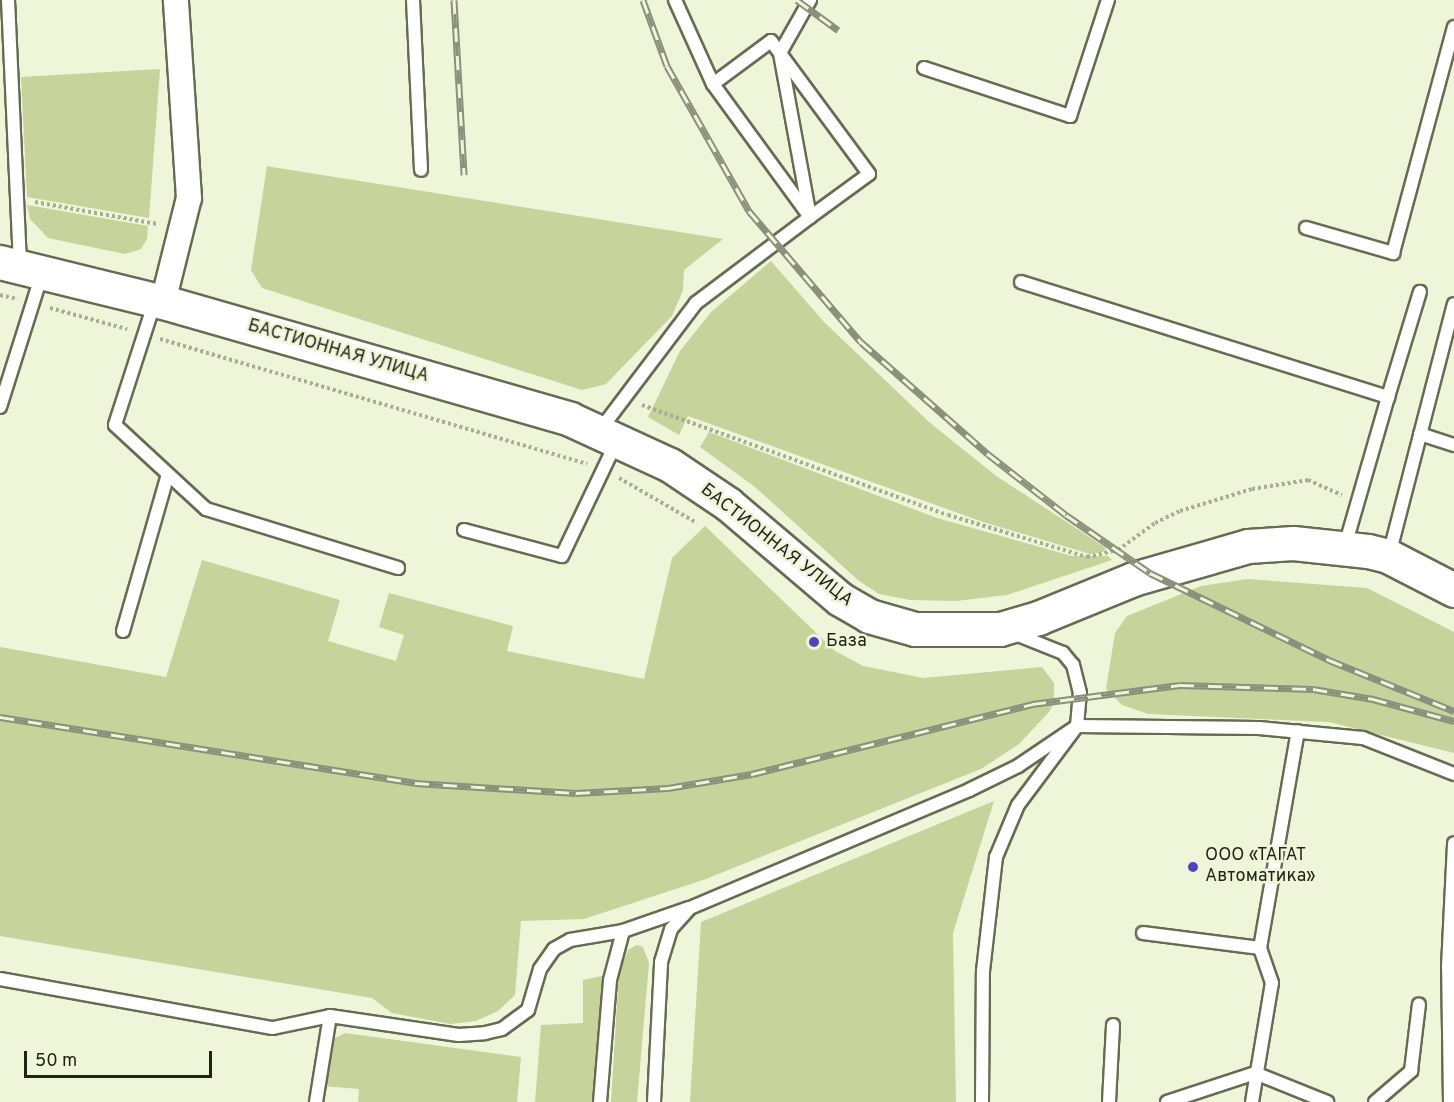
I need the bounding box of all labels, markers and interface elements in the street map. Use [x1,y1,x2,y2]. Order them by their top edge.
street label: БАСТИОННАЯ УЛИЦА [245,316,431,388]
street label: БАСТИОННАЯ УЛИЦА [696,480,856,612]
place label: База [826,631,867,653]
marker: База [807,635,821,649]
place label: ООО «ТАГАТ Автоматика» [1205,846,1315,888]
marker: ООО «ТАГАТ Автоматика» [1186,860,1200,874]
scale bar [27,1039,214,1077]
text: 50 m [35,1050,77,1073]

